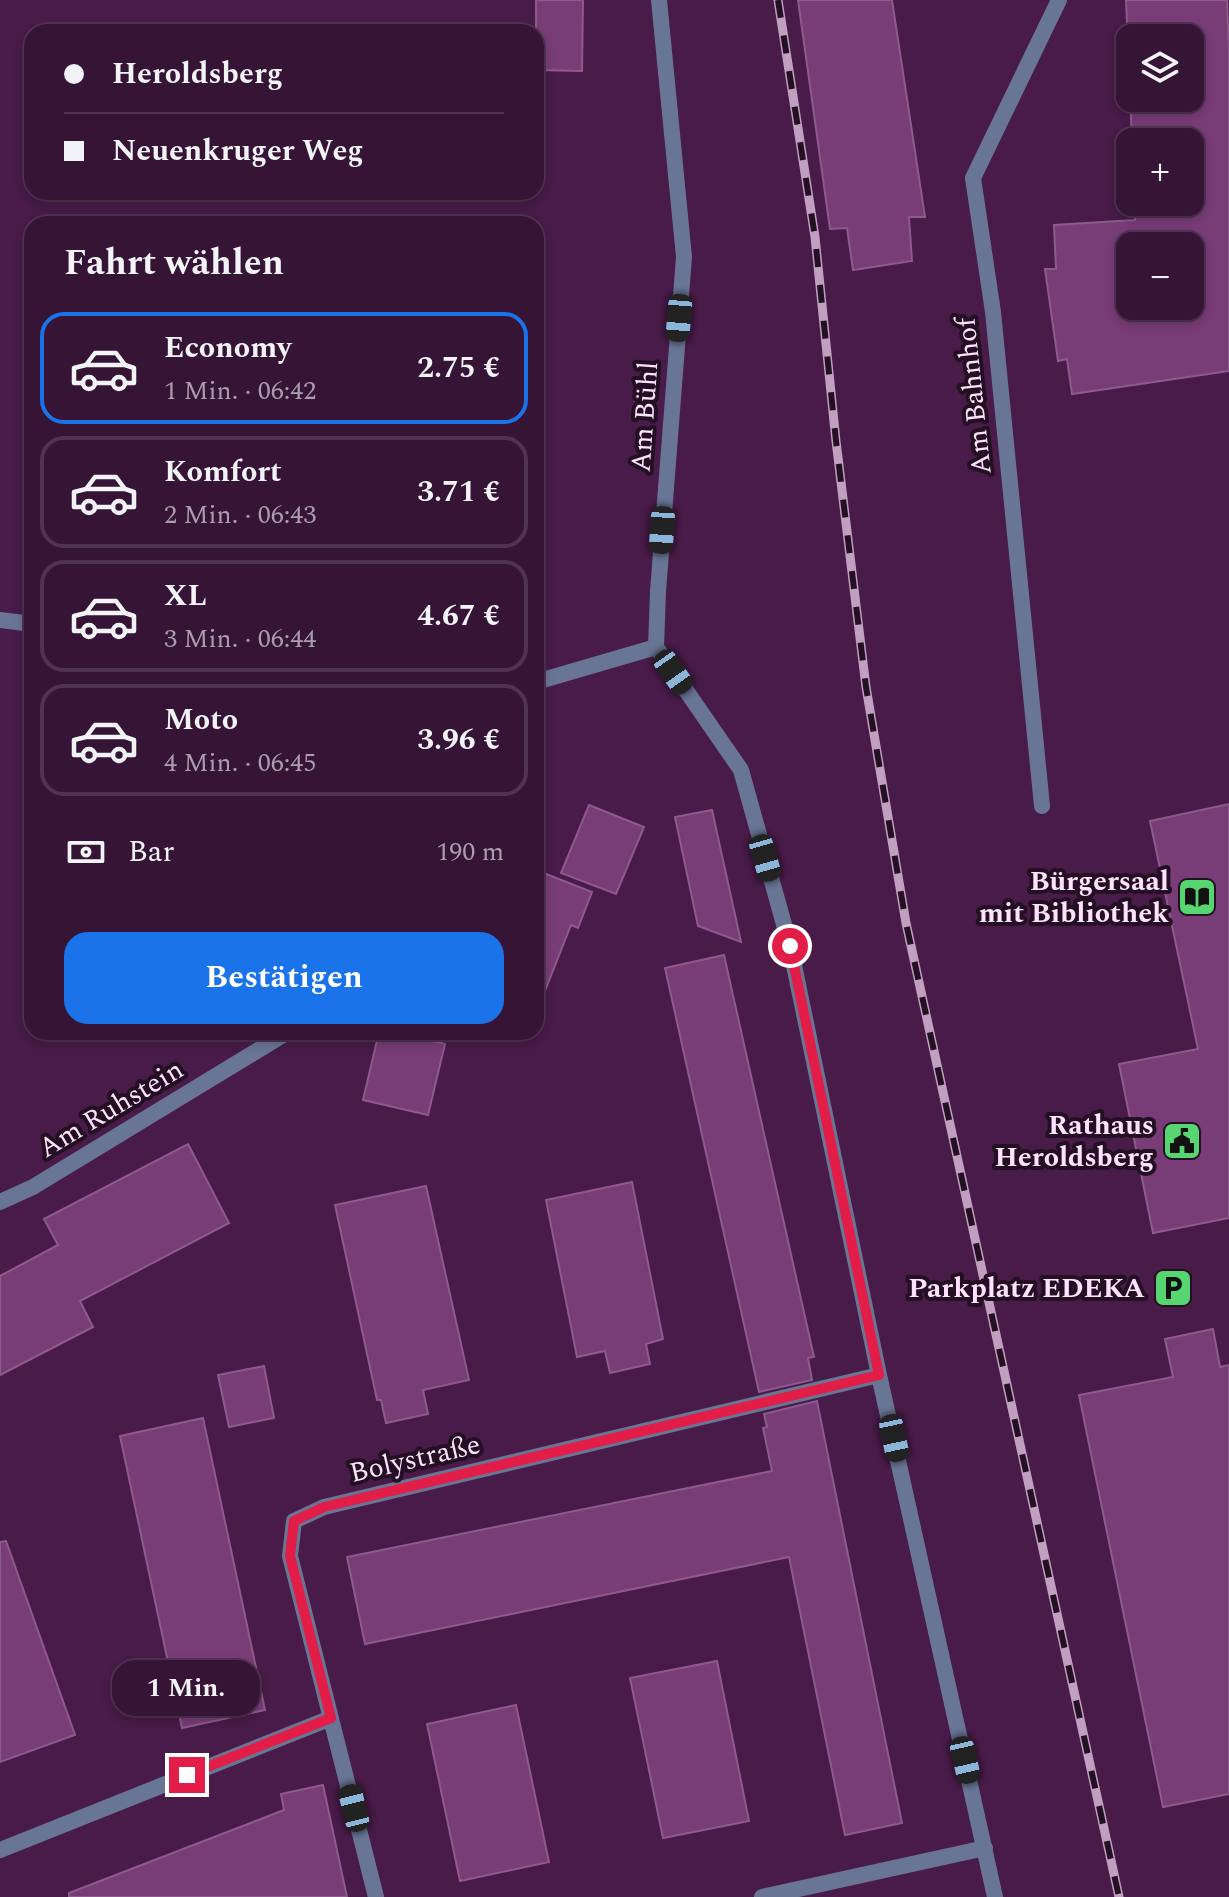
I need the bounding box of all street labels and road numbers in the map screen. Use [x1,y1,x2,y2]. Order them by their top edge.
street label: Am Bahnhof [944,313,1004,477]
street label: Am Bühl [620,360,670,474]
street label: Am Ruhstein [30,1049,192,1169]
street label: Bolystraße [345,1423,485,1495]

